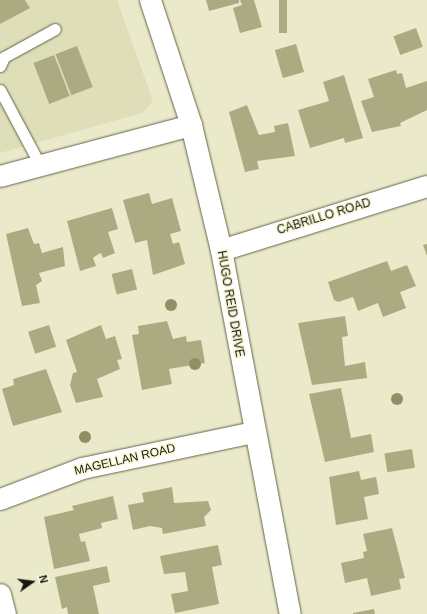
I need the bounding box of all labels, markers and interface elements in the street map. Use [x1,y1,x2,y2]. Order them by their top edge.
street label: CABRILLO ROAD [275,196,373,238]
street label: HUGO REID DRIVE [214,250,246,358]
street label: MAGELLAN ROAD [73,441,177,479]
north arrow [12,562,52,602]
text: N [37,574,50,584]

